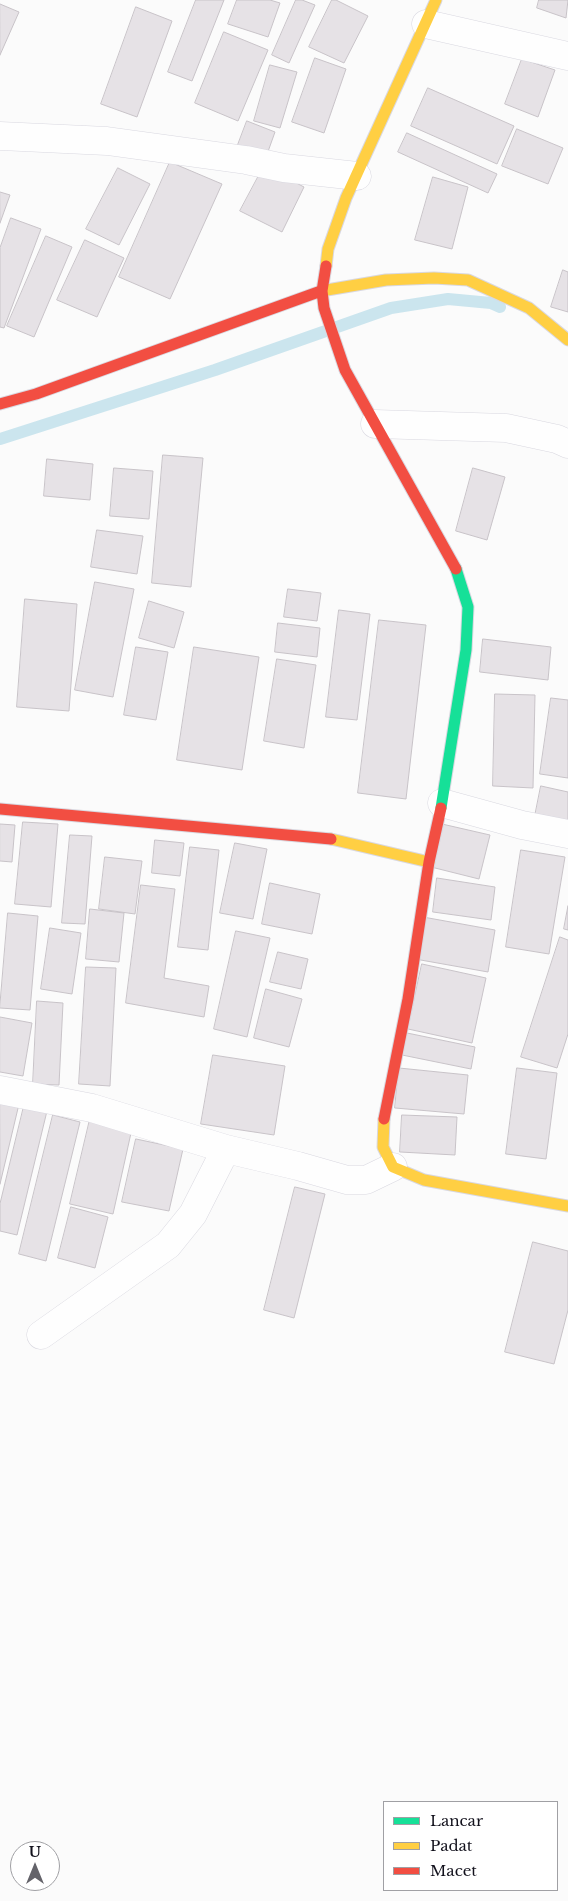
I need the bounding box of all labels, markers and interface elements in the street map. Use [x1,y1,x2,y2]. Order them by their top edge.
legend [383,1801,558,1891]
text: Lancar [430,1811,483,1830]
text: Padat [430,1836,473,1855]
north arrow [10,1841,60,1891]
text: U [29,1843,41,1861]
text: Macet [430,1861,477,1880]

